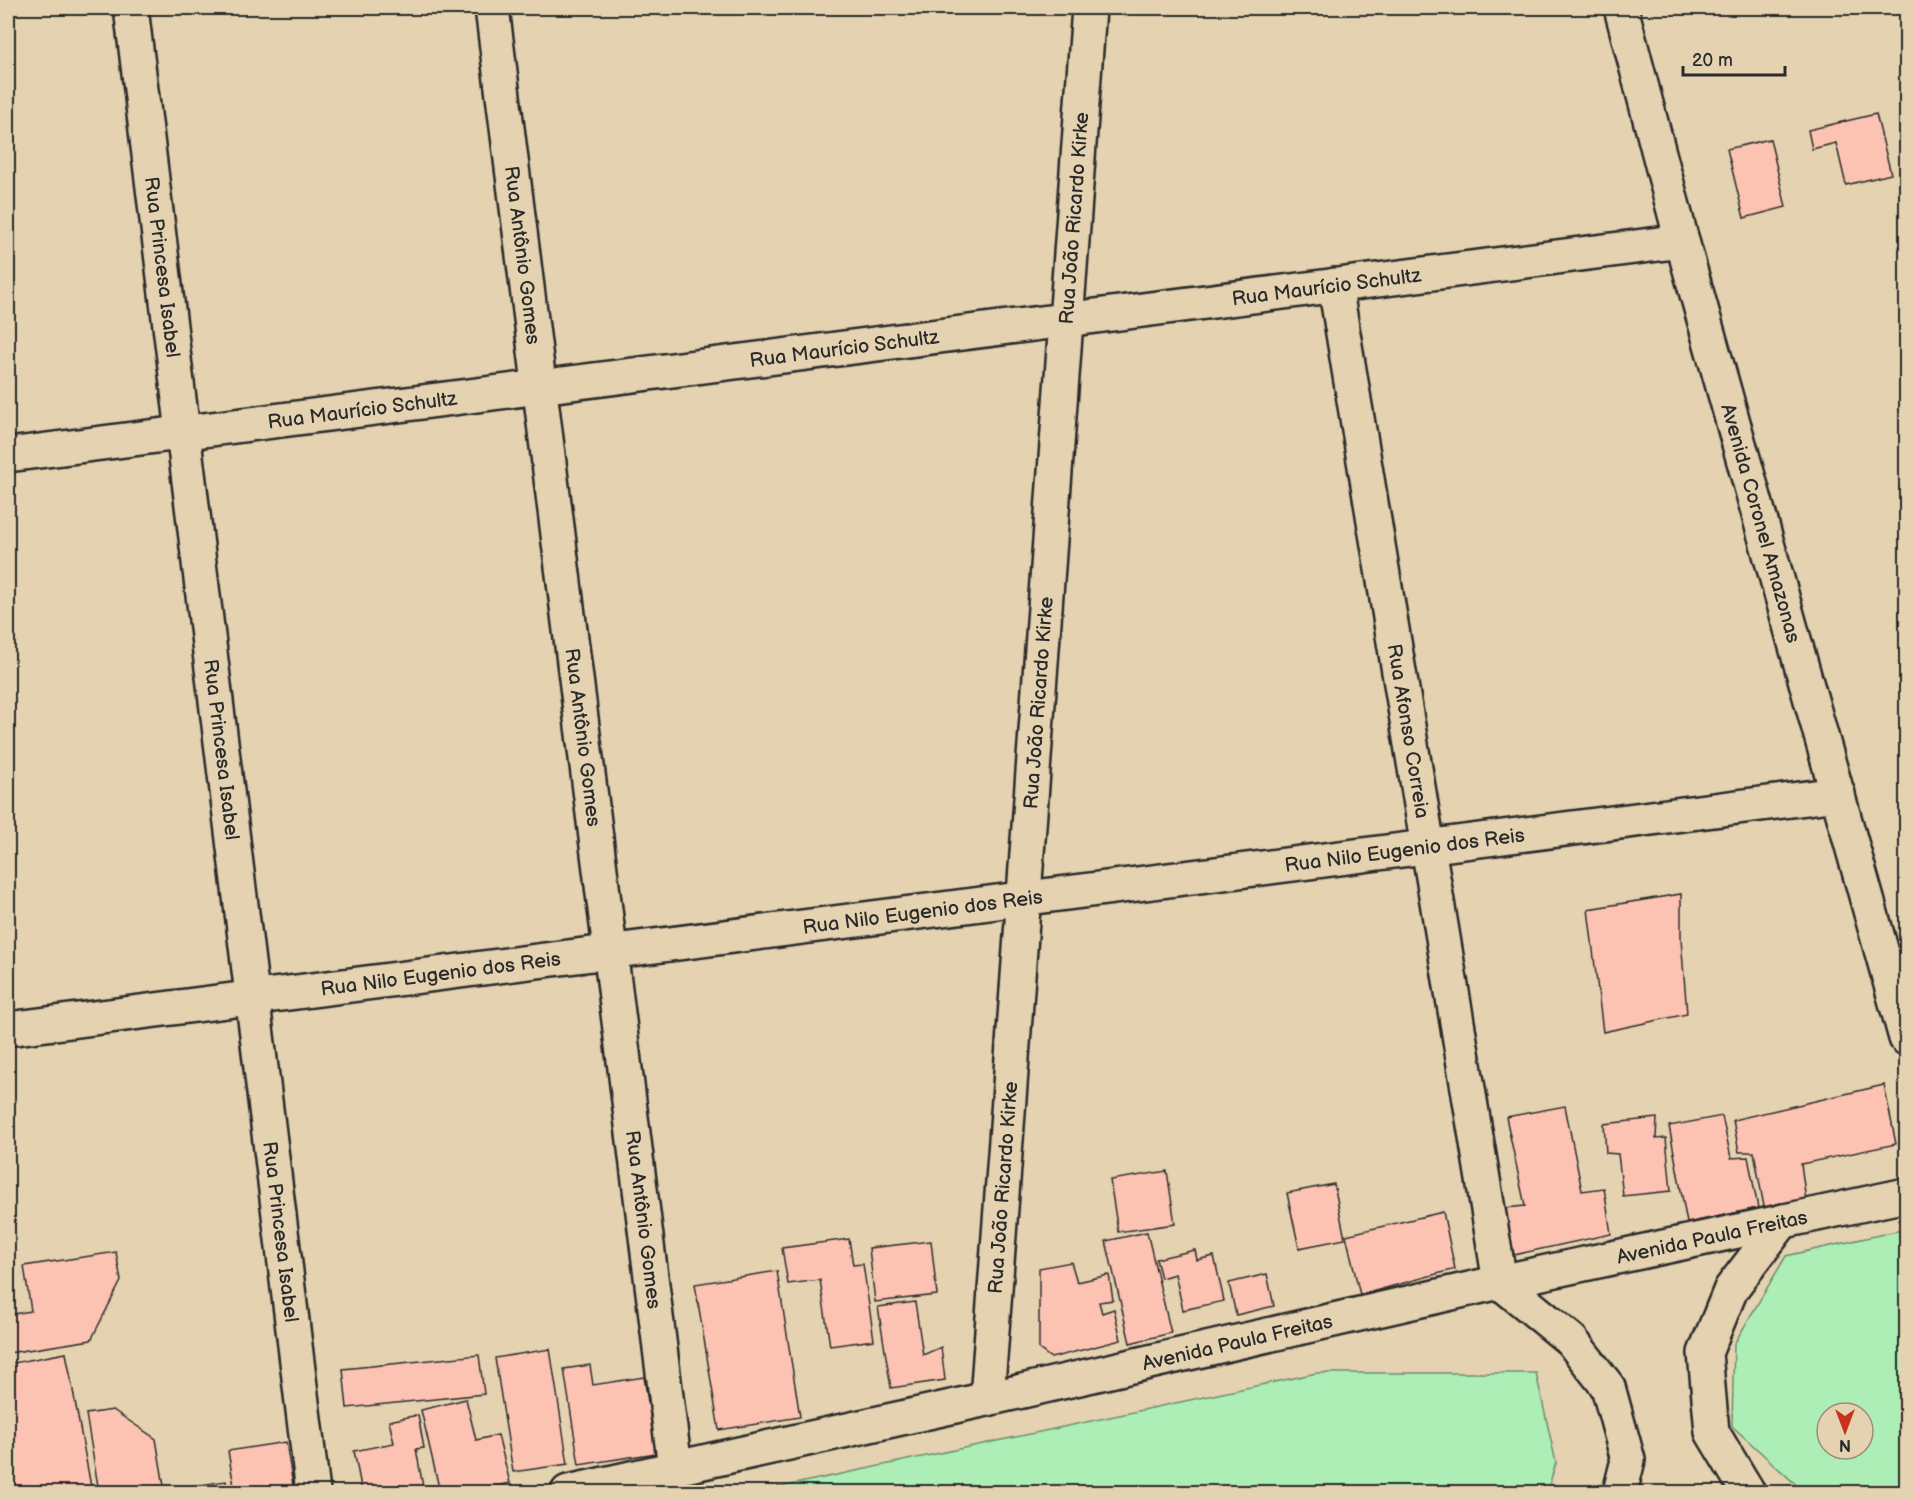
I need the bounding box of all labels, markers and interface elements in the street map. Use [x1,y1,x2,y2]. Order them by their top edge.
scale bar [1683,39,1785,77]
text: 20 m [1692,50,1733,71]
street label: Rua João Ricardo Kirke [1055,111,1094,325]
street label: Rua Antônio Gomes [499,164,545,346]
street label: Rua Princesa Isabel [139,175,185,359]
street label: Rua Maurício Schultz [1230,263,1423,311]
street label: Rua Maurício Schultz [748,325,941,373]
street label: Rua Maurício Schultz [266,387,459,435]
street label: Avenida Coronel Amazonas [1715,401,1805,646]
street label: Rua João Ricardo Kirke [1019,596,1059,810]
street label: Rua Afonso Correia [1382,642,1434,820]
street label: Rua Antônio Gomes [559,647,606,828]
street label: Rua Princesa Isabel [198,658,244,841]
street label: Rua Nilo Eugenio dos Reis [1283,823,1526,878]
street label: Rua Nilo Eugenio dos Reis [801,885,1044,940]
street label: Rua Nilo Eugenio dos Reis [319,947,562,1002]
street label: Rua João Ricardo Kirke [984,1081,1023,1295]
street label: Rua Antônio Gomes [620,1129,666,1310]
street label: Rua Princesa Isabel [257,1140,303,1324]
street label: Avenida Paula Freitas [1614,1205,1810,1270]
street label: Avenida Paula Freitas [1140,1310,1335,1376]
north arrow [1815,1401,1875,1461]
text: N [1839,1435,1851,1454]

